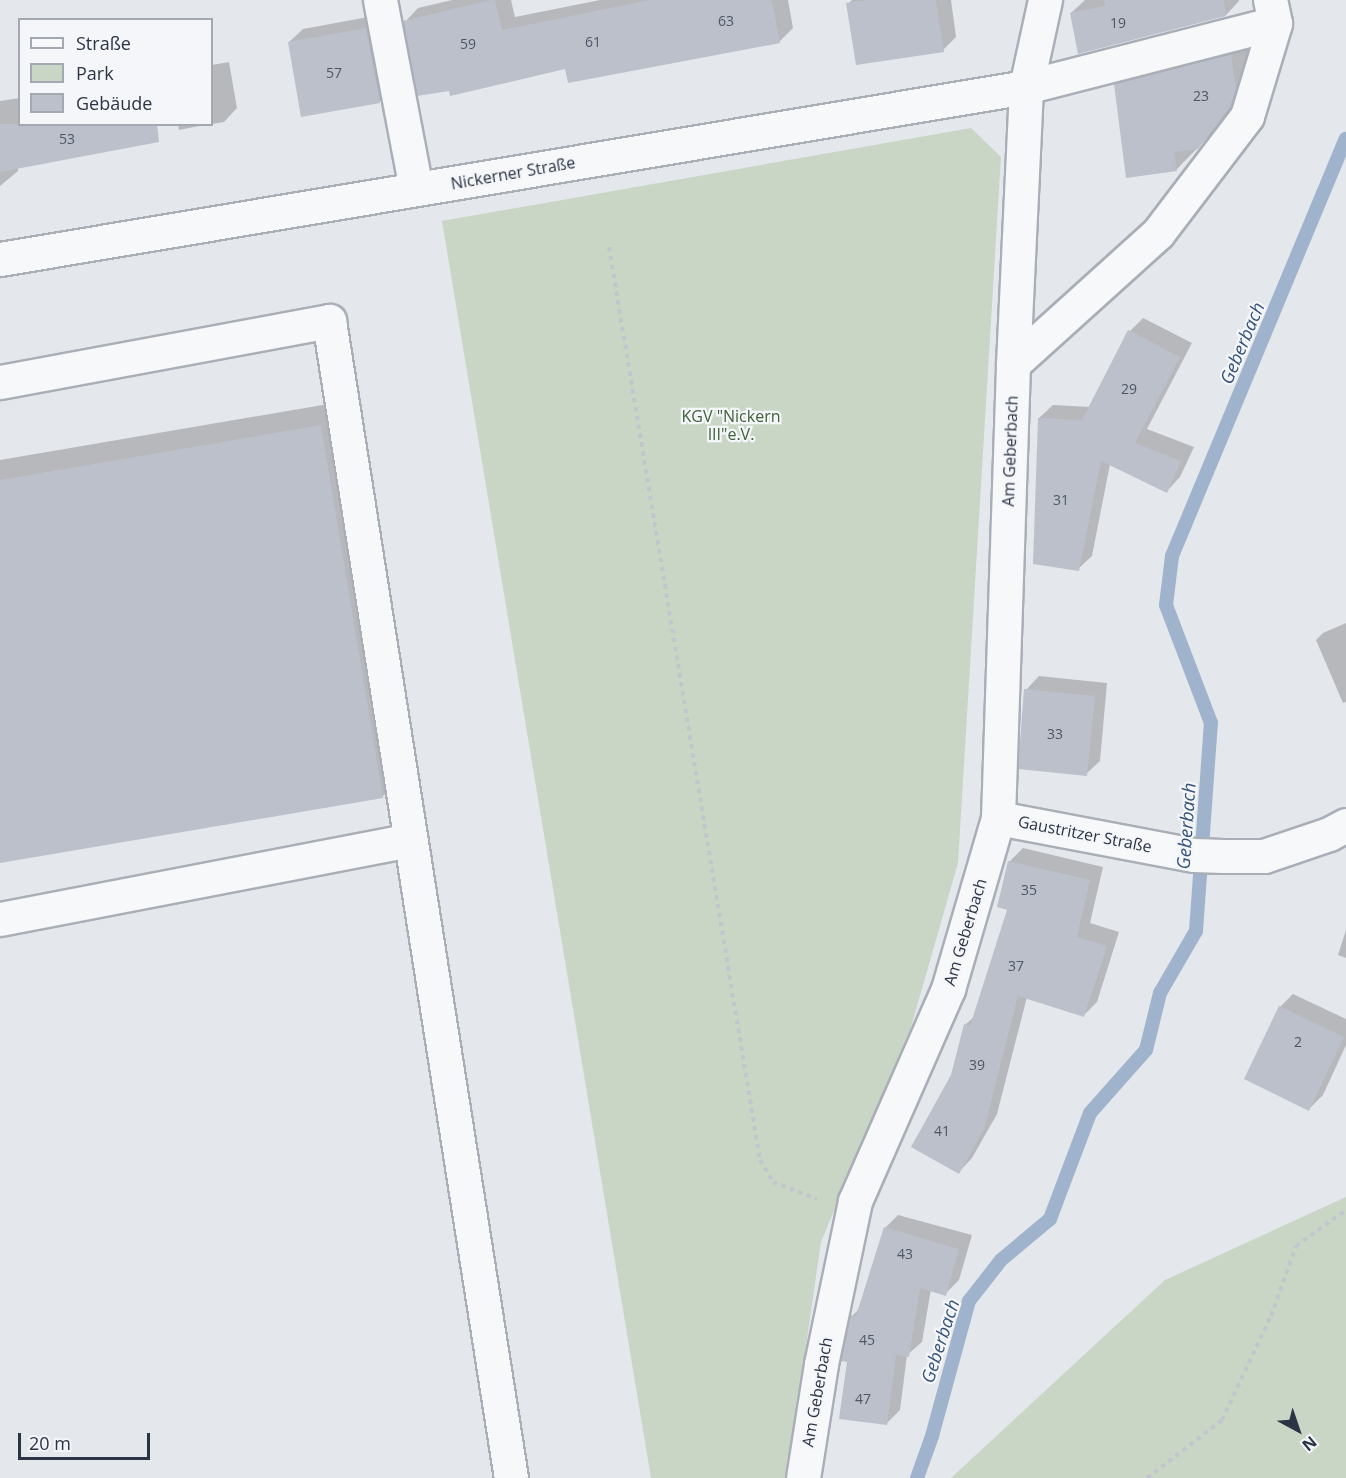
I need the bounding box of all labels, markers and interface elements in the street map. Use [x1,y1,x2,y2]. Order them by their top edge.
house number: 63 [718,13,734,29]
house number: 19 [1110,15,1126,31]
legend [18,18,213,126]
text: Straße [76,31,131,55]
house number: 61 [585,34,601,50]
house number: 59 [460,36,476,52]
text: Park [76,61,114,85]
house number: 57 [326,65,342,81]
house number: 23 [1193,88,1209,104]
text: Gebäude [76,91,152,115]
house number: 53 [59,131,75,147]
street label: Nickerner Straße [449,153,577,193]
water label: Geberbach [1215,299,1269,387]
house number: 29 [1121,381,1137,397]
street label: Am Geberbach [998,395,1022,507]
park label: KGV "Nickern III"e.V. [682,406,780,444]
house number: 31 [1053,492,1069,508]
house number: 33 [1047,726,1063,742]
water label: Geberbach [1172,782,1200,870]
street label: Gaustritzer Straße [1016,812,1154,856]
street label: Am Geberbach [940,876,990,988]
house number: 35 [1021,882,1037,898]
house number: 37 [1008,958,1024,974]
house number: 2 [1294,1034,1302,1050]
house number: 39 [969,1057,985,1073]
house number: 41 [934,1123,950,1139]
house number: 43 [897,1246,913,1262]
water label: Geberbach [916,1296,964,1386]
house number: 45 [859,1332,875,1348]
street label: Am Geberbach [798,1336,836,1448]
house number: 47 [855,1391,871,1407]
north arrow [1268,1400,1328,1460]
scale bar [21,1421,153,1459]
text: 20 m [29,1431,71,1455]
text: N [1298,1431,1322,1456]

